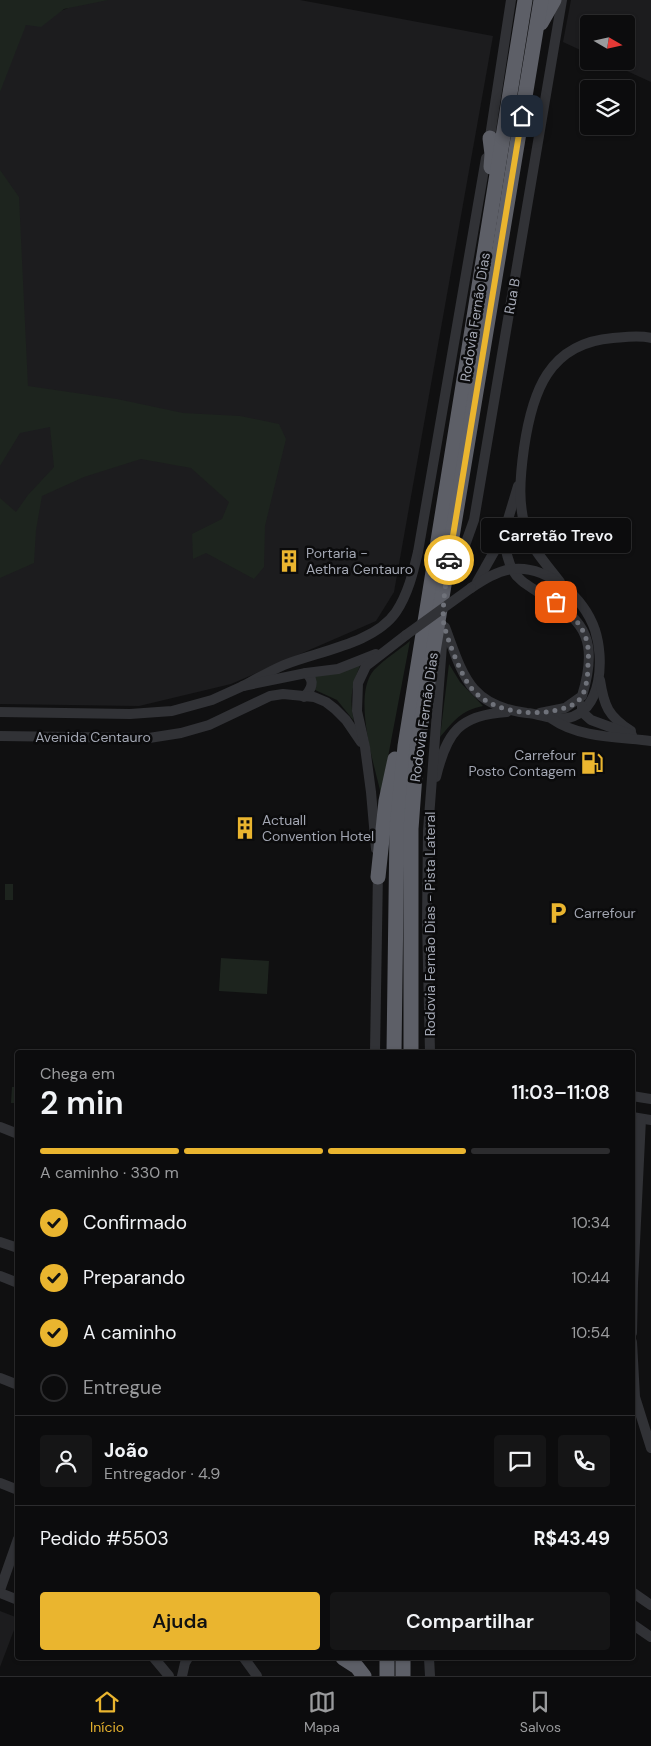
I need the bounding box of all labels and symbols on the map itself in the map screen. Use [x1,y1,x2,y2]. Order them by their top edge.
north arrow [580,15,635,70]
pin [501,95,543,137]
street label: Rodovia Fernão Dias [456,251,494,383]
street label: Rua B [500,277,524,315]
callout: Carretão Trevo [481,517,631,552]
courier [424,535,474,585]
place label: Portaria - Aethra Centauro [306,544,413,578]
building icon: Portaria - Aethra Centauro [276,548,302,574]
pin [535,581,577,623]
street label: Rodovia Fernão Dias [406,651,442,783]
street label: Avenida Centauro [35,728,151,746]
place label: Carrefour Posto Contagem [469,746,576,780]
fuel station icon: Carrefour Posto Contagem [579,750,605,776]
place label: Actuall Convention Hotel [262,811,374,845]
street label: Rodovia Fernão Dias - Pista Lateral [421,812,439,1036]
building icon: Actuall Convention Hotel [232,815,258,841]
parking icon: Carrefour [545,900,571,926]
place label: Carrefour [574,904,636,922]

